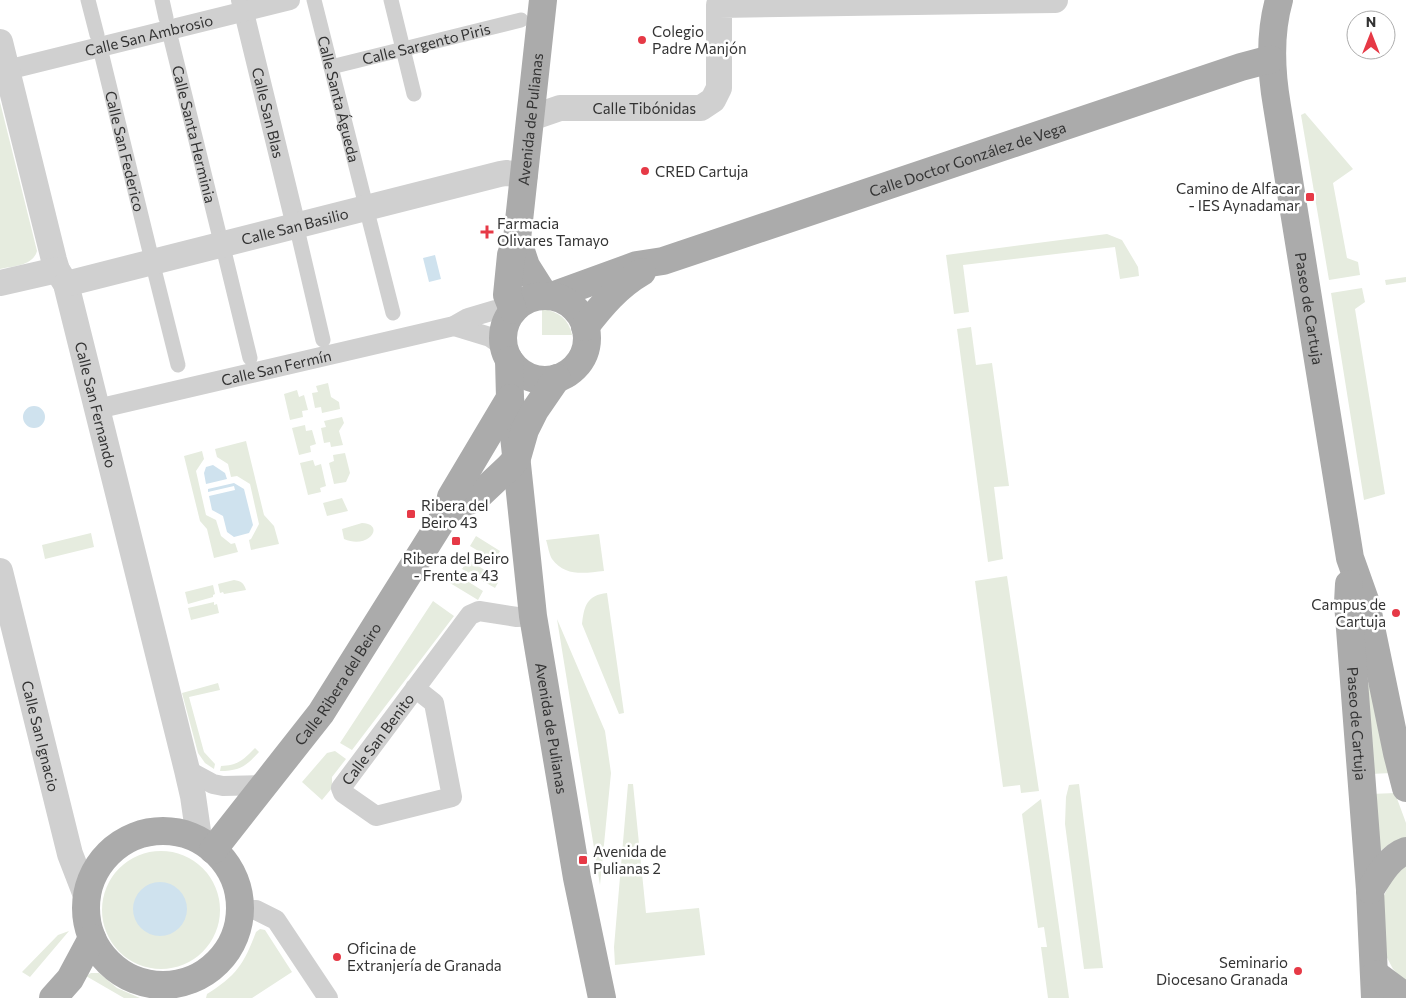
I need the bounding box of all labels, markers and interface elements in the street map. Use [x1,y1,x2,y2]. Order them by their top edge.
street label: Calle San Ambrosio [83,10,215,59]
north arrow [1346,10,1396,60]
text: N [1366,13,1376,30]
street label: Calle Sargento Piris [360,19,492,68]
place label: Colegio Padre Manjón [652,22,746,57]
street label: Calle Santa Águeda [314,34,364,164]
marker: Colegio Padre Manjón [636,34,648,46]
street label: Avenida de Pulianas [514,52,546,186]
street label: Calle Santa Herminia [169,63,220,205]
street label: Calle San Blas [249,65,288,160]
street label: Calle San Federico [102,89,149,213]
street label: Calle Tibónidas [592,99,696,117]
street label: Calle Doctor González de Vega [867,117,1068,200]
place label: CRED Cartuja [655,162,748,180]
marker: CRED Cartuja [639,165,651,177]
place label: Camino de Alfacar - IES Aynadamar [1176,179,1300,214]
marker: Camino de Alfacar - IES Aynadamar [1304,191,1316,203]
street label: Calle San Basilio [239,204,350,248]
place label: Farmacia Olivares Tamayo [497,214,609,249]
marker: Farmacia Olivares Tamayo [481,226,493,238]
street label: Paseo de Cartuja [1292,251,1328,366]
street label: Calle San Fernando [72,340,120,470]
street label: Calle San Fermín [219,346,333,389]
place label: Ribera del Beiro 43 [421,496,489,531]
marker: Ribera del Beiro 43 [405,508,417,520]
marker: Ribera del Beiro - Frente a 43 [450,535,462,547]
place label: Ribera del Beiro - Frente a 43 [403,549,509,584]
place label: Campus de Cartuja [1311,595,1386,630]
marker: Campus de Cartuja [1390,607,1402,619]
street label: Calle Ribera del Beiro [290,619,385,748]
street label: Avenida de Pulianas [532,661,572,796]
street label: Paseo de Cartuja [1344,666,1371,781]
street label: Calle San Ignacio [18,679,63,793]
street label: Calle San Benito [338,690,418,788]
place label: Avenida de Pulianas 2 [593,842,667,877]
marker: Avenida de Pulianas 2 [577,854,589,866]
place label: Oficina de Extranjería de Granada [347,939,502,974]
marker: Oficina de Extranjería de Granada [331,951,343,963]
place label: Seminario Diocesano Granada [1156,953,1288,988]
marker: Seminario Diocesano Granada [1292,965,1304,977]

